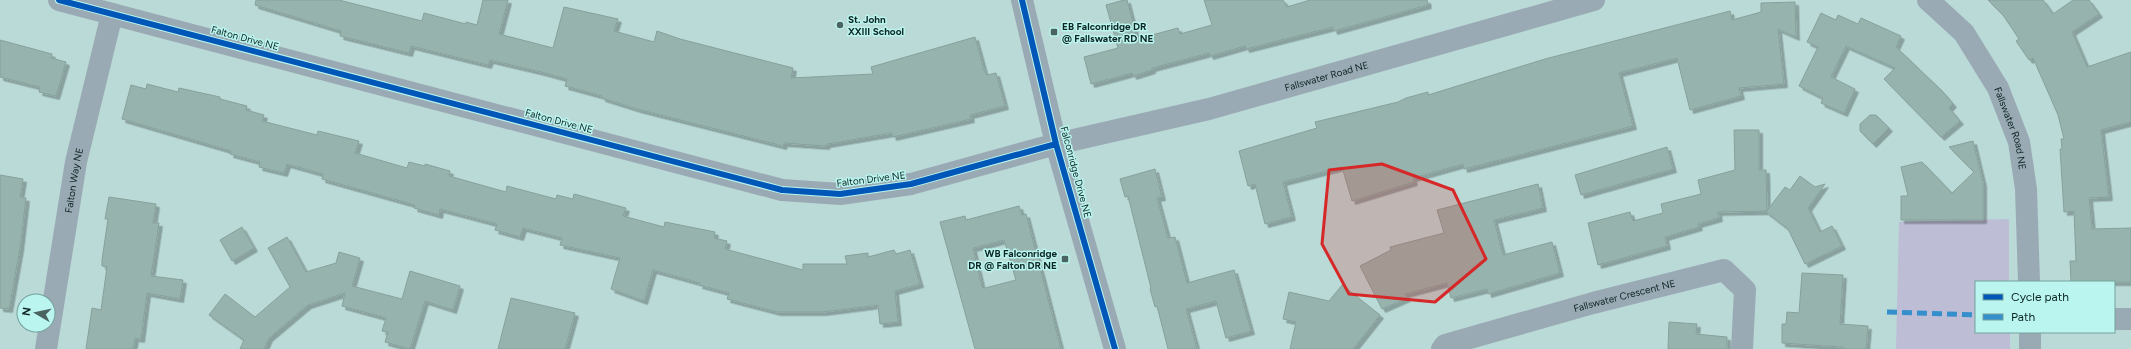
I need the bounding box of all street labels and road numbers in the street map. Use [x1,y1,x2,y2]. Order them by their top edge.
street label: Falton Drive NE [210,23,280,53]
street label: Fallswater Road NE [1283,58,1370,94]
street label: Fallswater Road NE [1992,85,2030,171]
street label: Falton Drive NE [524,106,594,136]
street label: Falconridge Drive NE [1058,125,1094,219]
street label: Falton Way NE [61,146,86,214]
street label: Falton Drive NE [836,168,906,190]
street label: Fallswater Crescent NE [1572,276,1677,315]

